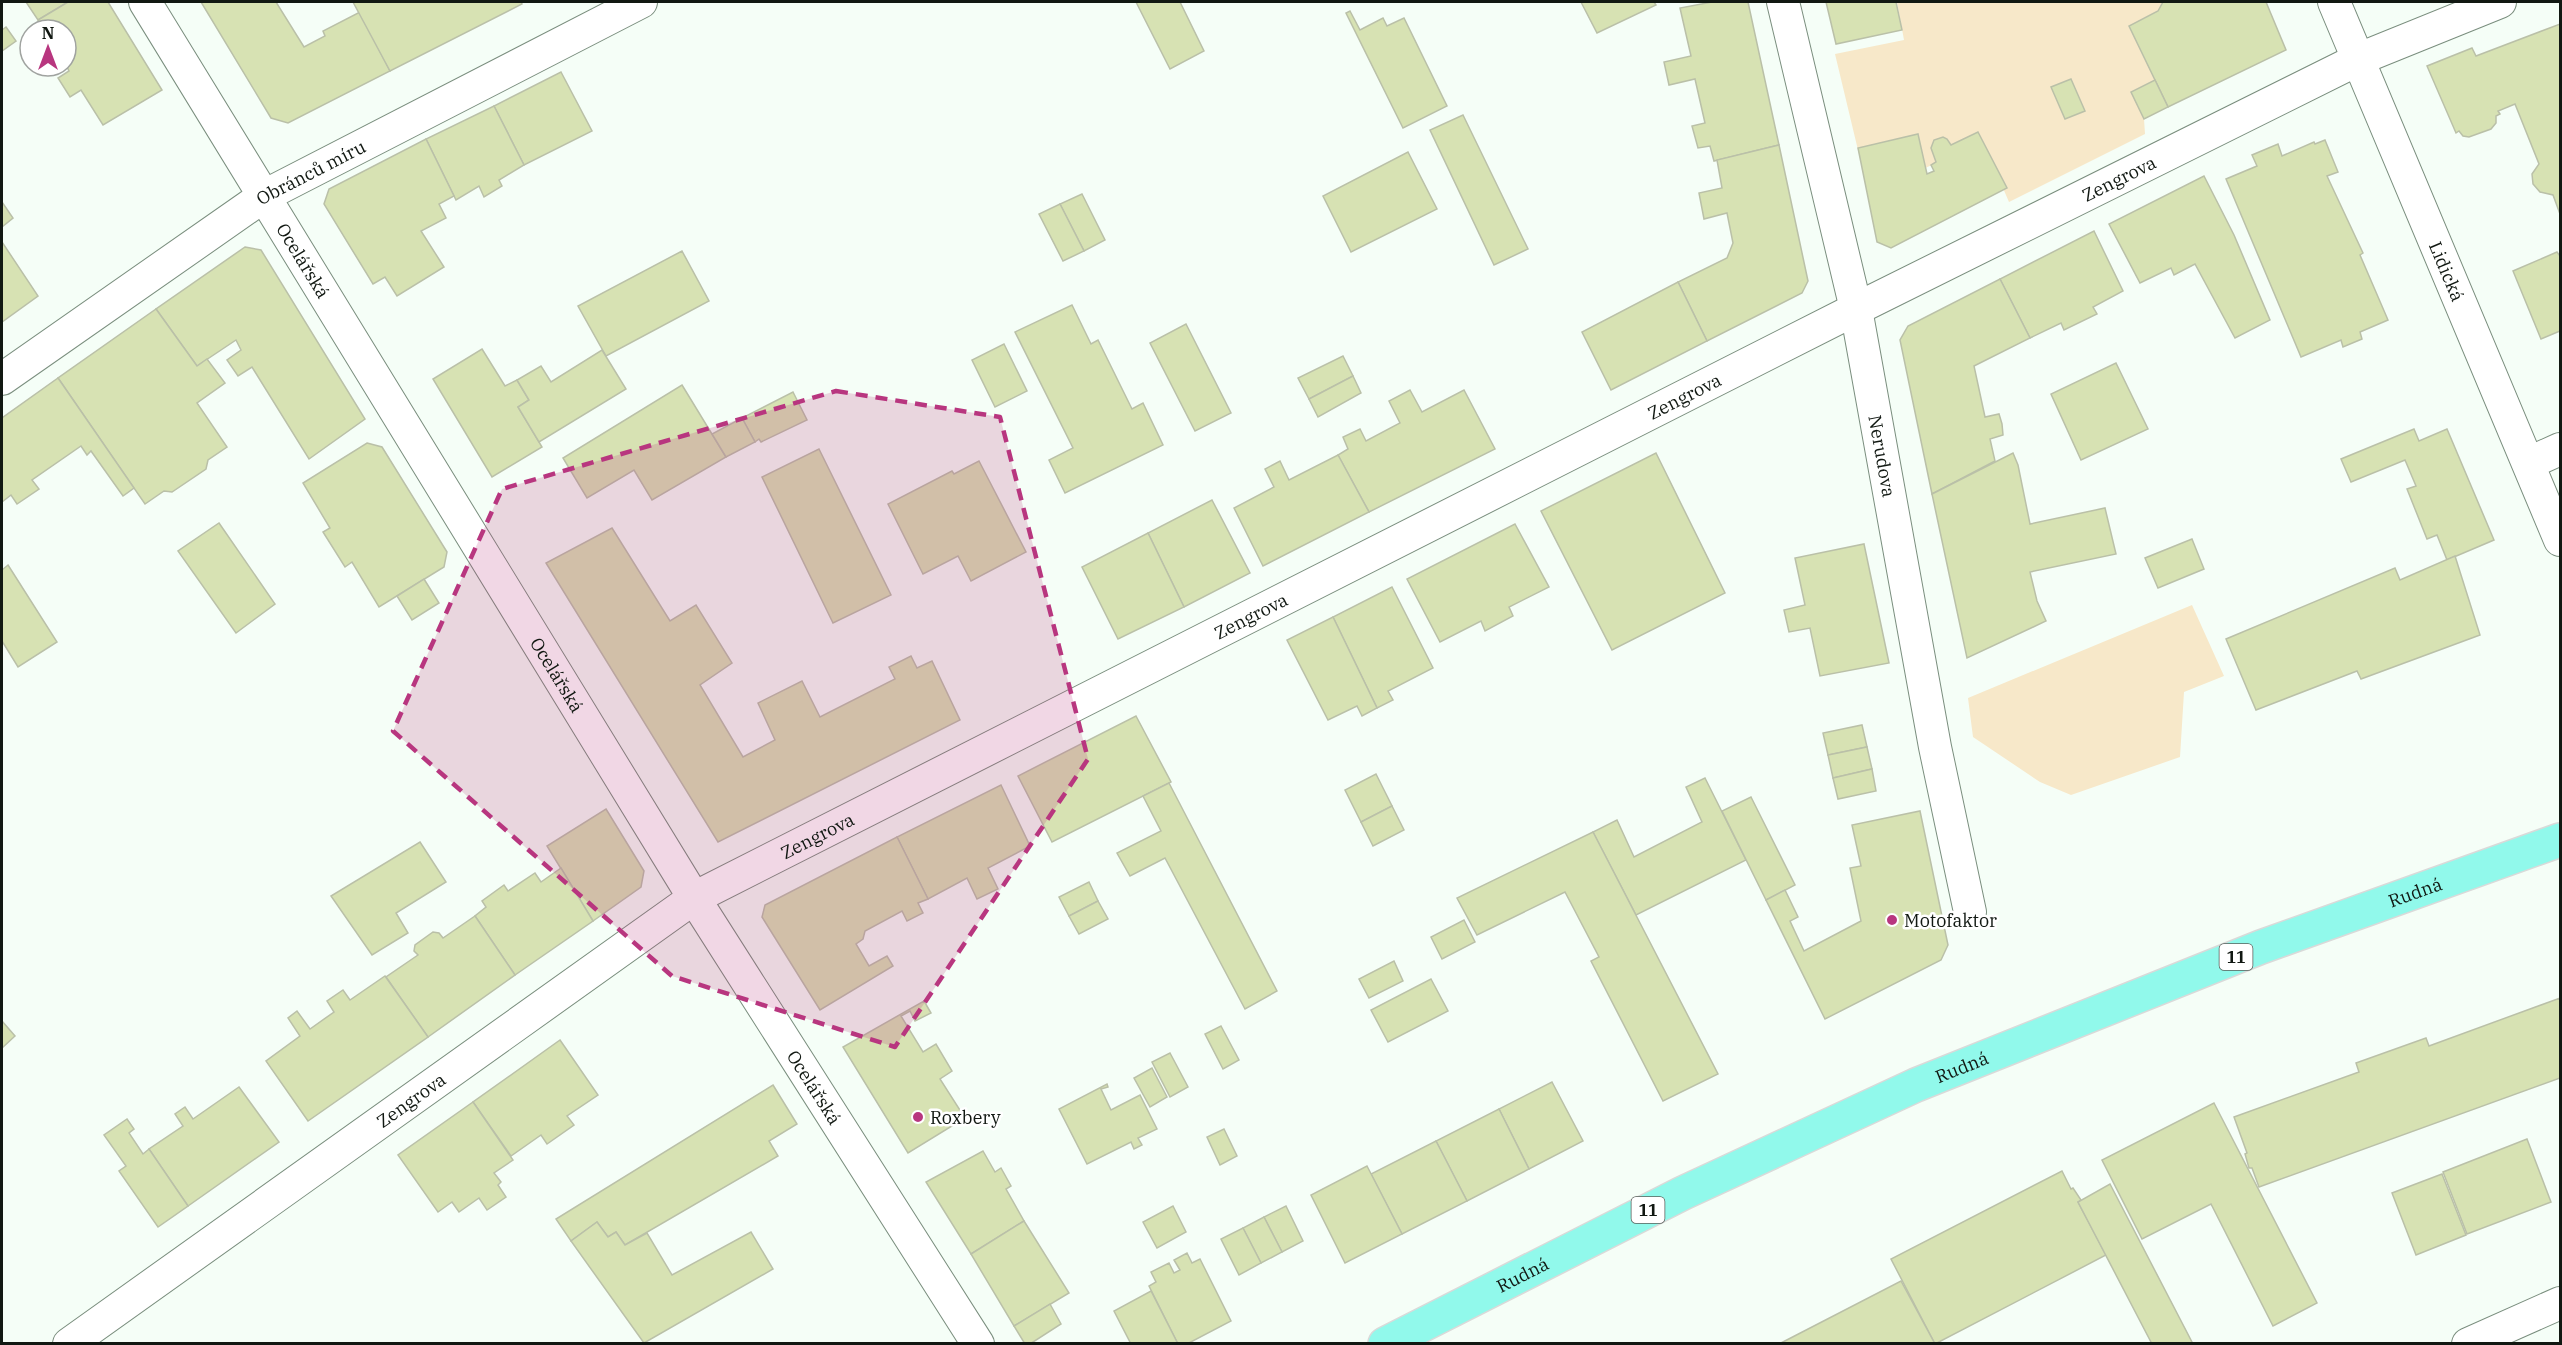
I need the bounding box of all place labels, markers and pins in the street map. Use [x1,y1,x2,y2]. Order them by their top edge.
place label: Motofaktor [1904,909,1997,932]
marker: Motofaktor [1885,913,1899,927]
place label: Roxbery [930,1106,1001,1129]
marker: Roxbery [911,1110,925,1124]

